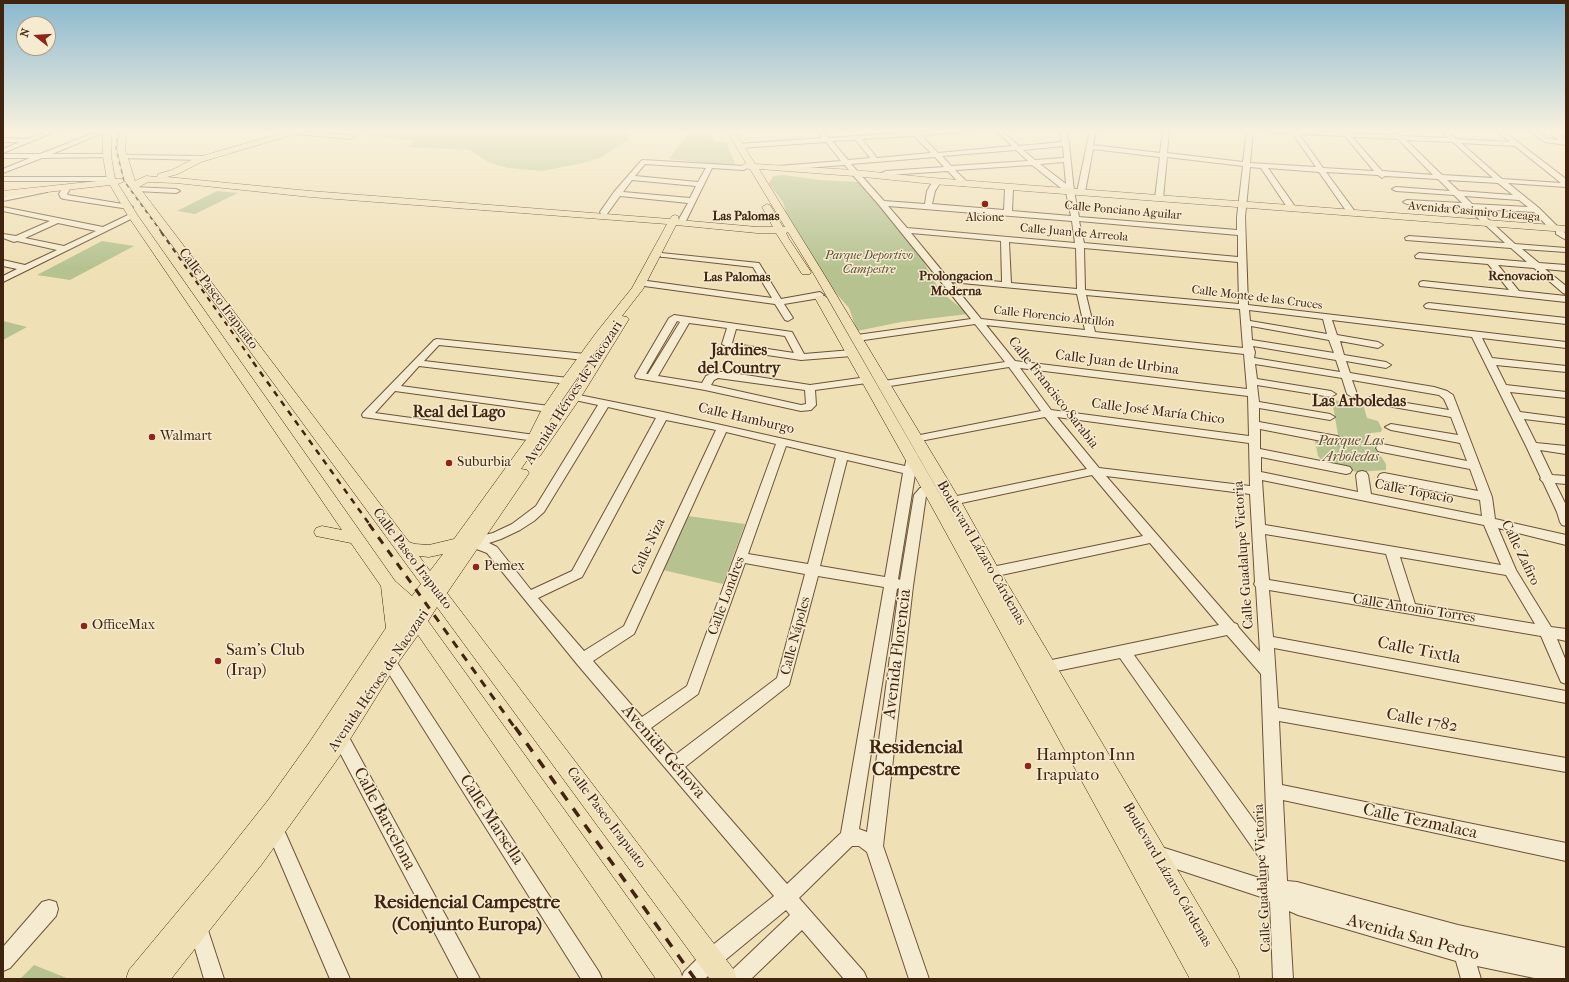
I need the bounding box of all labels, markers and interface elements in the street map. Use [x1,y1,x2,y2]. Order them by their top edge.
north arrow [16,16,56,56]
text: N [18,27,32,39]
marker: Alcione [980,199,990,209]
street label: Calle Ponciano Aguilar [1064,199,1182,223]
street label: Avenida Casimiro Liceaga [1407,199,1541,225]
district label: Las Palomas [713,209,779,225]
place label: Alcione [966,211,1004,225]
street label: Calle Juan de Arreola [1019,221,1129,245]
street label: Calle Paseo Irapuato [174,245,262,353]
park label: Parque Deportivo Campestre [825,249,913,277]
district label: Prolongacion Moderna [919,269,993,300]
district label: Renovacion [1488,269,1554,285]
district label: Las Palomas [704,270,770,286]
street label: Calle Monte de las Cruces [1191,283,1323,313]
street label: Calle Florencio Antillón [993,303,1115,331]
street label: Avenida Héroes de Nacozari [521,318,627,468]
street label: Calle Francisco Sarabia [1004,334,1102,452]
district label: Jardines del Country [698,341,780,379]
street label: Calle Juan de Urbina [1054,347,1180,379]
district label: Las Arboledas [1312,392,1406,412]
street label: Calle José María Chico [1090,395,1226,429]
street label: Calle Hamburgo [696,400,796,438]
district label: Real del Lago [413,403,505,423]
place label: Walmart [160,429,212,445]
marker: Walmart [147,432,157,442]
park label: Parque Las Arboledas [1318,434,1384,466]
place label: Suburbia [457,455,511,471]
marker: Suburbia [444,458,454,468]
street label: Calle Topacio [1373,476,1455,508]
street label: Boulevard Lázaro Cárdenas [933,478,1029,628]
street label: Calle Guadalupe Victoria [1230,480,1258,630]
street label: Calle Paseo Irapuato [368,505,456,613]
street label: Calle Niza [629,516,669,578]
street label: Calle Zafiro [1497,518,1543,588]
street label: Calle Londres [705,554,749,638]
place label: Pemex [484,559,525,575]
marker: Pemex [471,562,481,572]
street label: Avenida Florencia [880,588,916,720]
street label: Calle Antonio Torres [1352,591,1476,627]
street label: Calle Nápoles [777,595,815,677]
street label: Avenida Héroes de Nacozari [325,607,433,755]
place label: OfficeMax [92,618,155,634]
marker: OfficeMax [79,621,89,631]
street label: Calle Tixtla [1376,633,1462,669]
place label: Sam's Club (Irap) [226,641,305,681]
marker: Sam's Club (Irap) [213,656,223,666]
street label: Avenida Génova [617,701,709,803]
street label: Calle 1782 [1385,705,1459,737]
district label: Residencial Campestre [869,737,963,781]
place label: Hampton Inn Irapuato [1036,746,1135,786]
marker: Hampton Inn Irapuato [1023,761,1033,771]
street label: Calle Barcelona [348,764,420,874]
street label: Calle Paseo Irapuato [562,764,650,872]
street label: Calle Marsella [454,771,528,869]
street label: Boulevard Lázaro Cárdenas [1119,800,1215,950]
street label: Calle Tezmalaca [1361,800,1479,844]
street label: Calle Guadalupe Victoria [1251,803,1275,953]
district label: Residencial Campestre (Conjunto Europa) [374,892,560,936]
street label: Avenida San Pedro [1345,911,1481,965]

